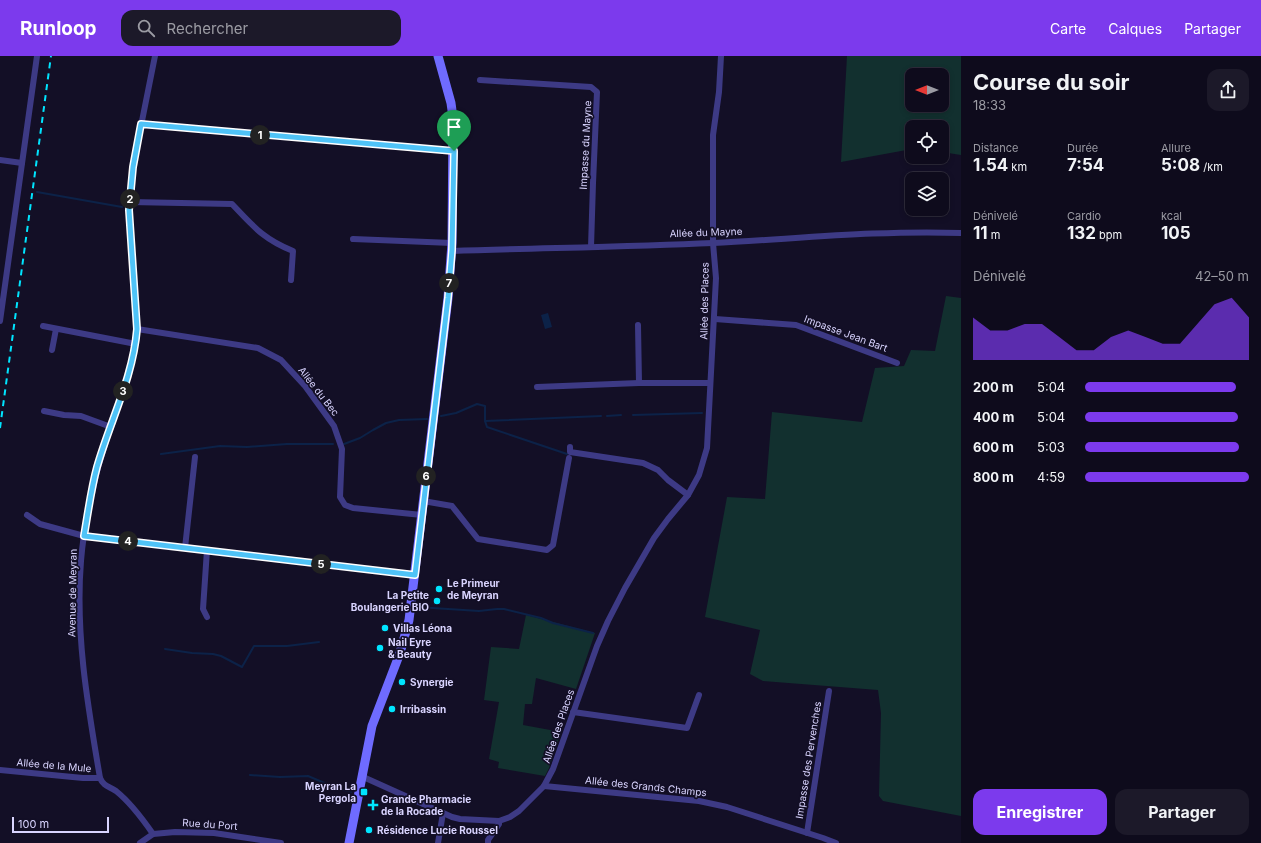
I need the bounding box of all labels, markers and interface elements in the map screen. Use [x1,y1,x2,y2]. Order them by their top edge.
search box [121,10,401,46]
text: Runloop [20,17,97,40]
icon: search [135,17,157,39]
text: Rechercher [167,19,248,38]
text: Carte [1050,20,1086,37]
text: Calques [1108,20,1162,37]
text: Partager [1184,20,1241,37]
north arrow [905,68,949,112]
map controls [905,68,949,216]
text: Course du soir [973,69,1130,95]
button: share [1207,69,1249,111]
text: 18:33 [973,97,1006,113]
street label: Impasse du Mayne [577,100,593,190]
pin [437,110,471,151]
icon: arrive [443,116,465,138]
button: locate [905,120,949,164]
pin: 1 [250,125,270,145]
text: 1 [258,128,262,142]
text: Distance [973,141,1018,155]
text: Durée [1067,141,1098,155]
text: Allure [1161,141,1191,155]
text: 1.54 [973,155,1008,175]
text: 7:54 [1067,155,1104,175]
text: 5:08 [1161,155,1200,175]
text: km [1008,160,1027,174]
text: /km [1200,160,1223,174]
button: layers [905,172,949,216]
pin: 2 [120,189,140,209]
text: 2 [127,192,133,206]
text: Dénivelé [973,209,1018,223]
text: Cardio [1067,209,1101,223]
text: kcal [1161,209,1182,223]
text: 11 [973,223,988,243]
text: 132 [1067,223,1096,243]
text: 105 [1161,223,1191,243]
street label: Allée du Mayne [669,225,743,239]
text: m [988,228,1000,242]
text: bpm [1096,228,1122,242]
street label: Allée des Places [697,262,711,340]
text: Dénivelé [973,268,1026,284]
text: 42–50 m [1195,268,1249,284]
pin: 7 [439,273,459,293]
text: 7 [446,276,452,290]
street label: Impasse Jean Bart [803,312,890,354]
street label: Allée du Bec [296,364,342,418]
text: 200 m [973,379,1014,395]
text: 5:04 [1037,379,1065,395]
pin: 3 [113,381,133,401]
text: 3 [119,384,127,398]
text: 400 m [973,409,1014,425]
text: 5:04 [1037,409,1065,425]
text: 600 m [973,439,1014,455]
text: 5:03 [1037,439,1065,455]
pin: 6 [416,466,436,486]
text: 6 [422,469,430,483]
text: 800 m [973,469,1014,485]
text: 4:59 [1037,469,1065,485]
pin: 4 [118,531,138,551]
text: 4 [124,534,132,548]
street label: Avenue de Meyran [65,549,79,637]
pin: 5 [311,554,331,574]
text: 5 [317,557,325,571]
place label: Le Primeur de Meyran [447,577,500,602]
marker: Le Primeur de Meyran [434,584,444,594]
place label: La Petite Boulangerie BIO [351,589,429,614]
marker: La Petite Boulangerie BIO [432,596,442,606]
place label: Villas Léona [393,622,452,634]
marker: Villas Léona [380,623,390,633]
place label: Nail Eyre & Beauty [388,636,432,661]
marker: Nail Eyre & Beauty [375,643,385,653]
place label: Synergie [410,676,454,689]
marker: Synergie [397,677,407,687]
street label: Allée des Places [540,687,576,765]
street label: Impasse des Pervenches [793,701,823,819]
place label: Irribassin [400,703,446,715]
marker: Irribassin [387,704,397,714]
street label: Allée de la Mule [16,756,92,774]
street label: Allée des Grands Champs [585,774,707,798]
place label: Meyran La Pergola [305,780,356,805]
marker: Meyran La Pergola [359,787,369,797]
button: Enregistrer [973,789,1107,835]
button: Partager [1115,789,1249,835]
place label: Grande Pharmacie de la Rocade [381,793,471,817]
marker: Grande Pharmacie de la Rocade [368,800,378,810]
scale bar [12,815,109,834]
street label: Rue du Port [182,816,239,832]
text: 100 m [18,817,49,831]
place label: Résidence Lucie Roussel [377,824,498,836]
marker: Résidence Lucie Roussel [364,825,374,835]

